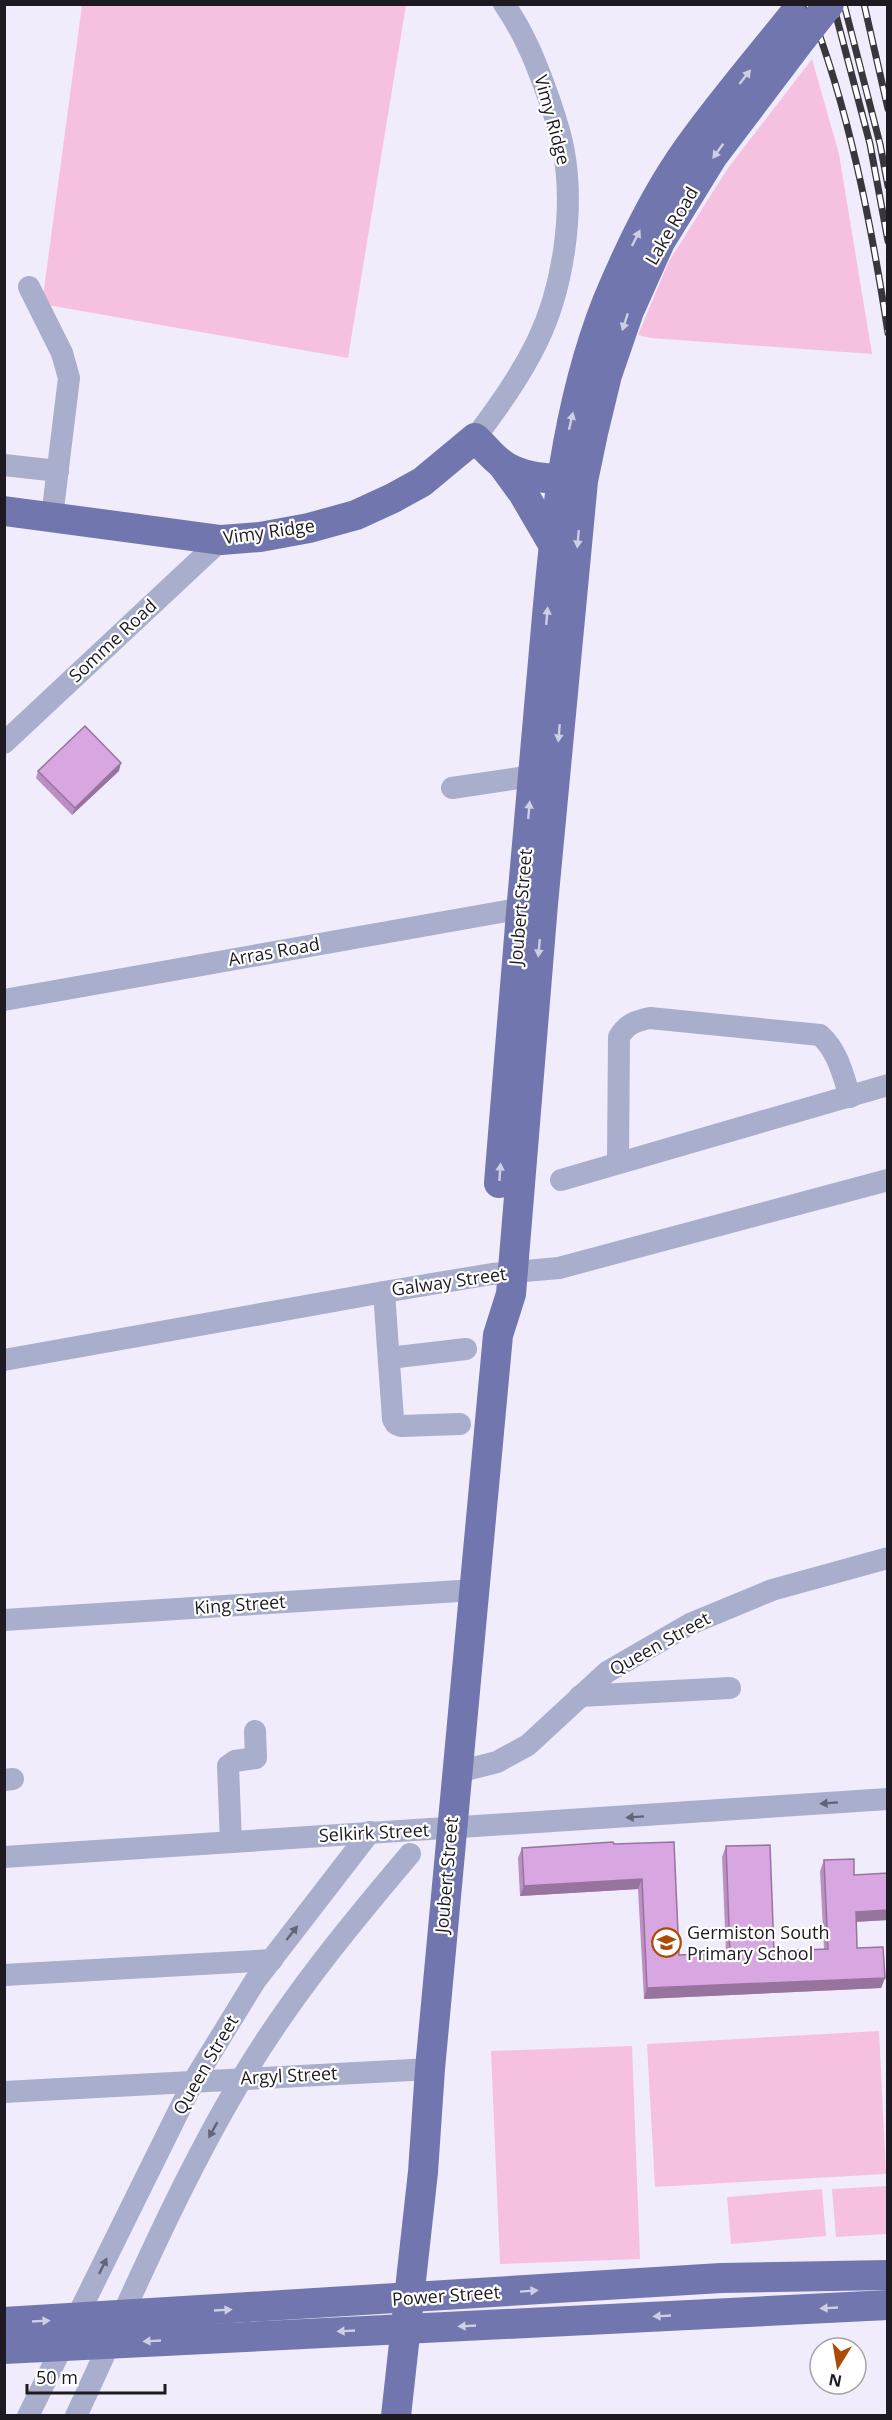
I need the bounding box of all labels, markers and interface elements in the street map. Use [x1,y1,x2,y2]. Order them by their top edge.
one-way arrow [738,69,750,84]
street label: Vimy Ridge [529,72,576,167]
one-way arrow [712,143,724,158]
street label: Lake Road [639,182,703,269]
one-way arrow [631,229,641,247]
one-way arrow [620,313,629,331]
one-way arrow [567,412,577,430]
street label: Vimy Ridge [222,513,316,549]
one-way arrow [573,530,583,549]
street label: Somme Road [63,593,161,687]
one-way arrow [542,607,552,626]
one-way arrow [554,724,564,743]
one-way arrow [524,801,534,820]
street label: Joubert Street [503,848,537,968]
street label: Arras Road [226,931,321,971]
one-way arrow [534,939,544,958]
one-way arrow [495,1163,505,1182]
street label: Galway Street [390,1261,508,1301]
street label: King Street [194,1589,286,1619]
street label: Queen Street [605,1606,714,1681]
one-way arrow [820,1799,839,1808]
one-way arrow [625,1812,644,1821]
street label: Joubert Street [429,1816,463,1936]
street label: Selkirk Street [318,1817,430,1847]
place label: Germiston South Primary School [687,1920,830,1965]
one-way arrow [286,1926,298,1942]
school or university icon: Germiston South Primary School [650,1927,682,1959]
street label: Queen Street [167,2010,243,2119]
street label: Argyl Street [240,2060,338,2090]
one-way arrow [208,2122,218,2139]
one-way arrow [98,2258,107,2275]
street label: Power Street [391,2279,501,2311]
one-way arrow [520,2286,539,2295]
one-way arrow [820,2303,839,2312]
one-way arrow [214,2305,233,2314]
one-way arrow [652,2311,671,2320]
one-way arrow [31,2316,50,2325]
one-way arrow [458,2321,477,2330]
one-way arrow [337,2327,356,2336]
one-way arrow [142,2336,161,2345]
north arrow [808,2336,868,2396]
scale bar [27,2357,165,2395]
text: 50 m [36,2365,78,2389]
text: N [827,2369,844,2393]

